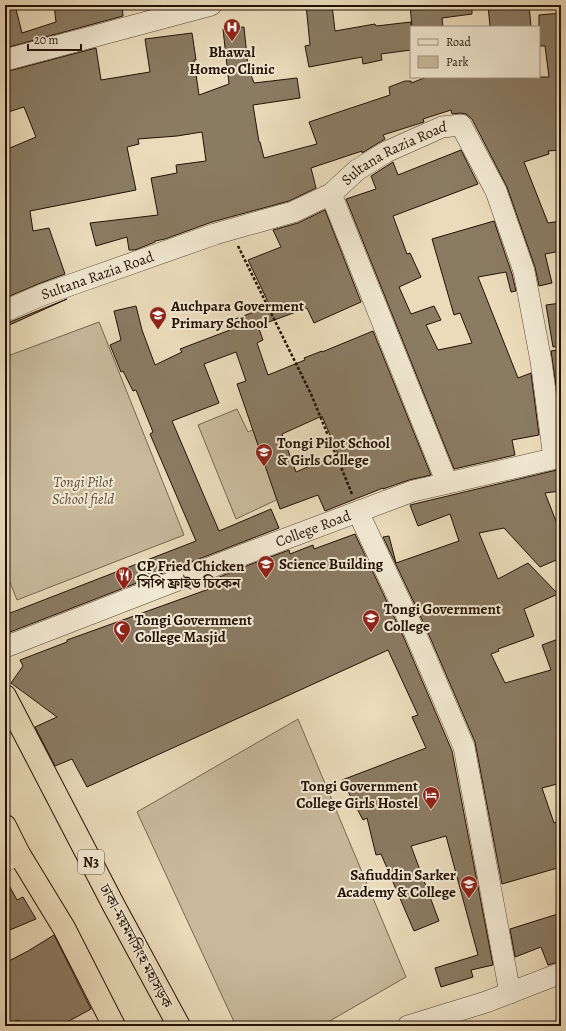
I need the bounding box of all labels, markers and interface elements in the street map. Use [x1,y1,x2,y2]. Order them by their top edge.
hospital icon: Bhawal Homeo Clinic [222,17,242,42]
scale bar [28,26,81,52]
legend [410,26,540,78]
text: 20 m [34,32,58,48]
text: Road [446,34,472,50]
place label: Bhawal Homeo Clinic [189,42,275,79]
text: Park [446,54,469,70]
street label: Sultana Razia Road [337,116,448,190]
street label: Sultana Razia Road [38,246,157,305]
place label: Auchpara Goverment Primary School [170,296,304,333]
school or university icon: Auchpara Goverment Primary School [148,305,168,330]
place label: Tongi Pilot School & Girls College [277,433,390,470]
school or university icon: Tongi Pilot School & Girls College [254,442,274,467]
park label: Tongi Pilot School field [52,472,114,509]
street label: College Road [272,505,354,552]
school or university icon: Science Building [256,554,276,579]
place label: Science Building [279,554,384,574]
place label: CP Fried Chicken সিপি ফ্রাইড চিকেন [136,556,245,593]
restaurant icon: CP Fried Chicken সিপি ফ্রাইড চিকেন [114,565,134,590]
place label: Tongi Government College [384,599,501,636]
school or university icon: Tongi Government College [361,608,381,633]
place label: Tongi Government College Masjid [135,610,252,647]
mosque icon: Tongi Government College Masjid [112,619,132,644]
place label: Tongi Government College Girls Hostel [296,776,418,813]
hotel icon: Tongi Government College Girls Hostel [421,785,441,810]
road number: N3 [78,850,104,874]
place label: Safiuddin Sarker Academy & College [336,865,456,902]
school or university icon: Safiuddin Sarker Academy & College [459,874,479,899]
street label: ঢাকা-ময়মনসিংহ মহাসড়ক [94,880,177,1012]

